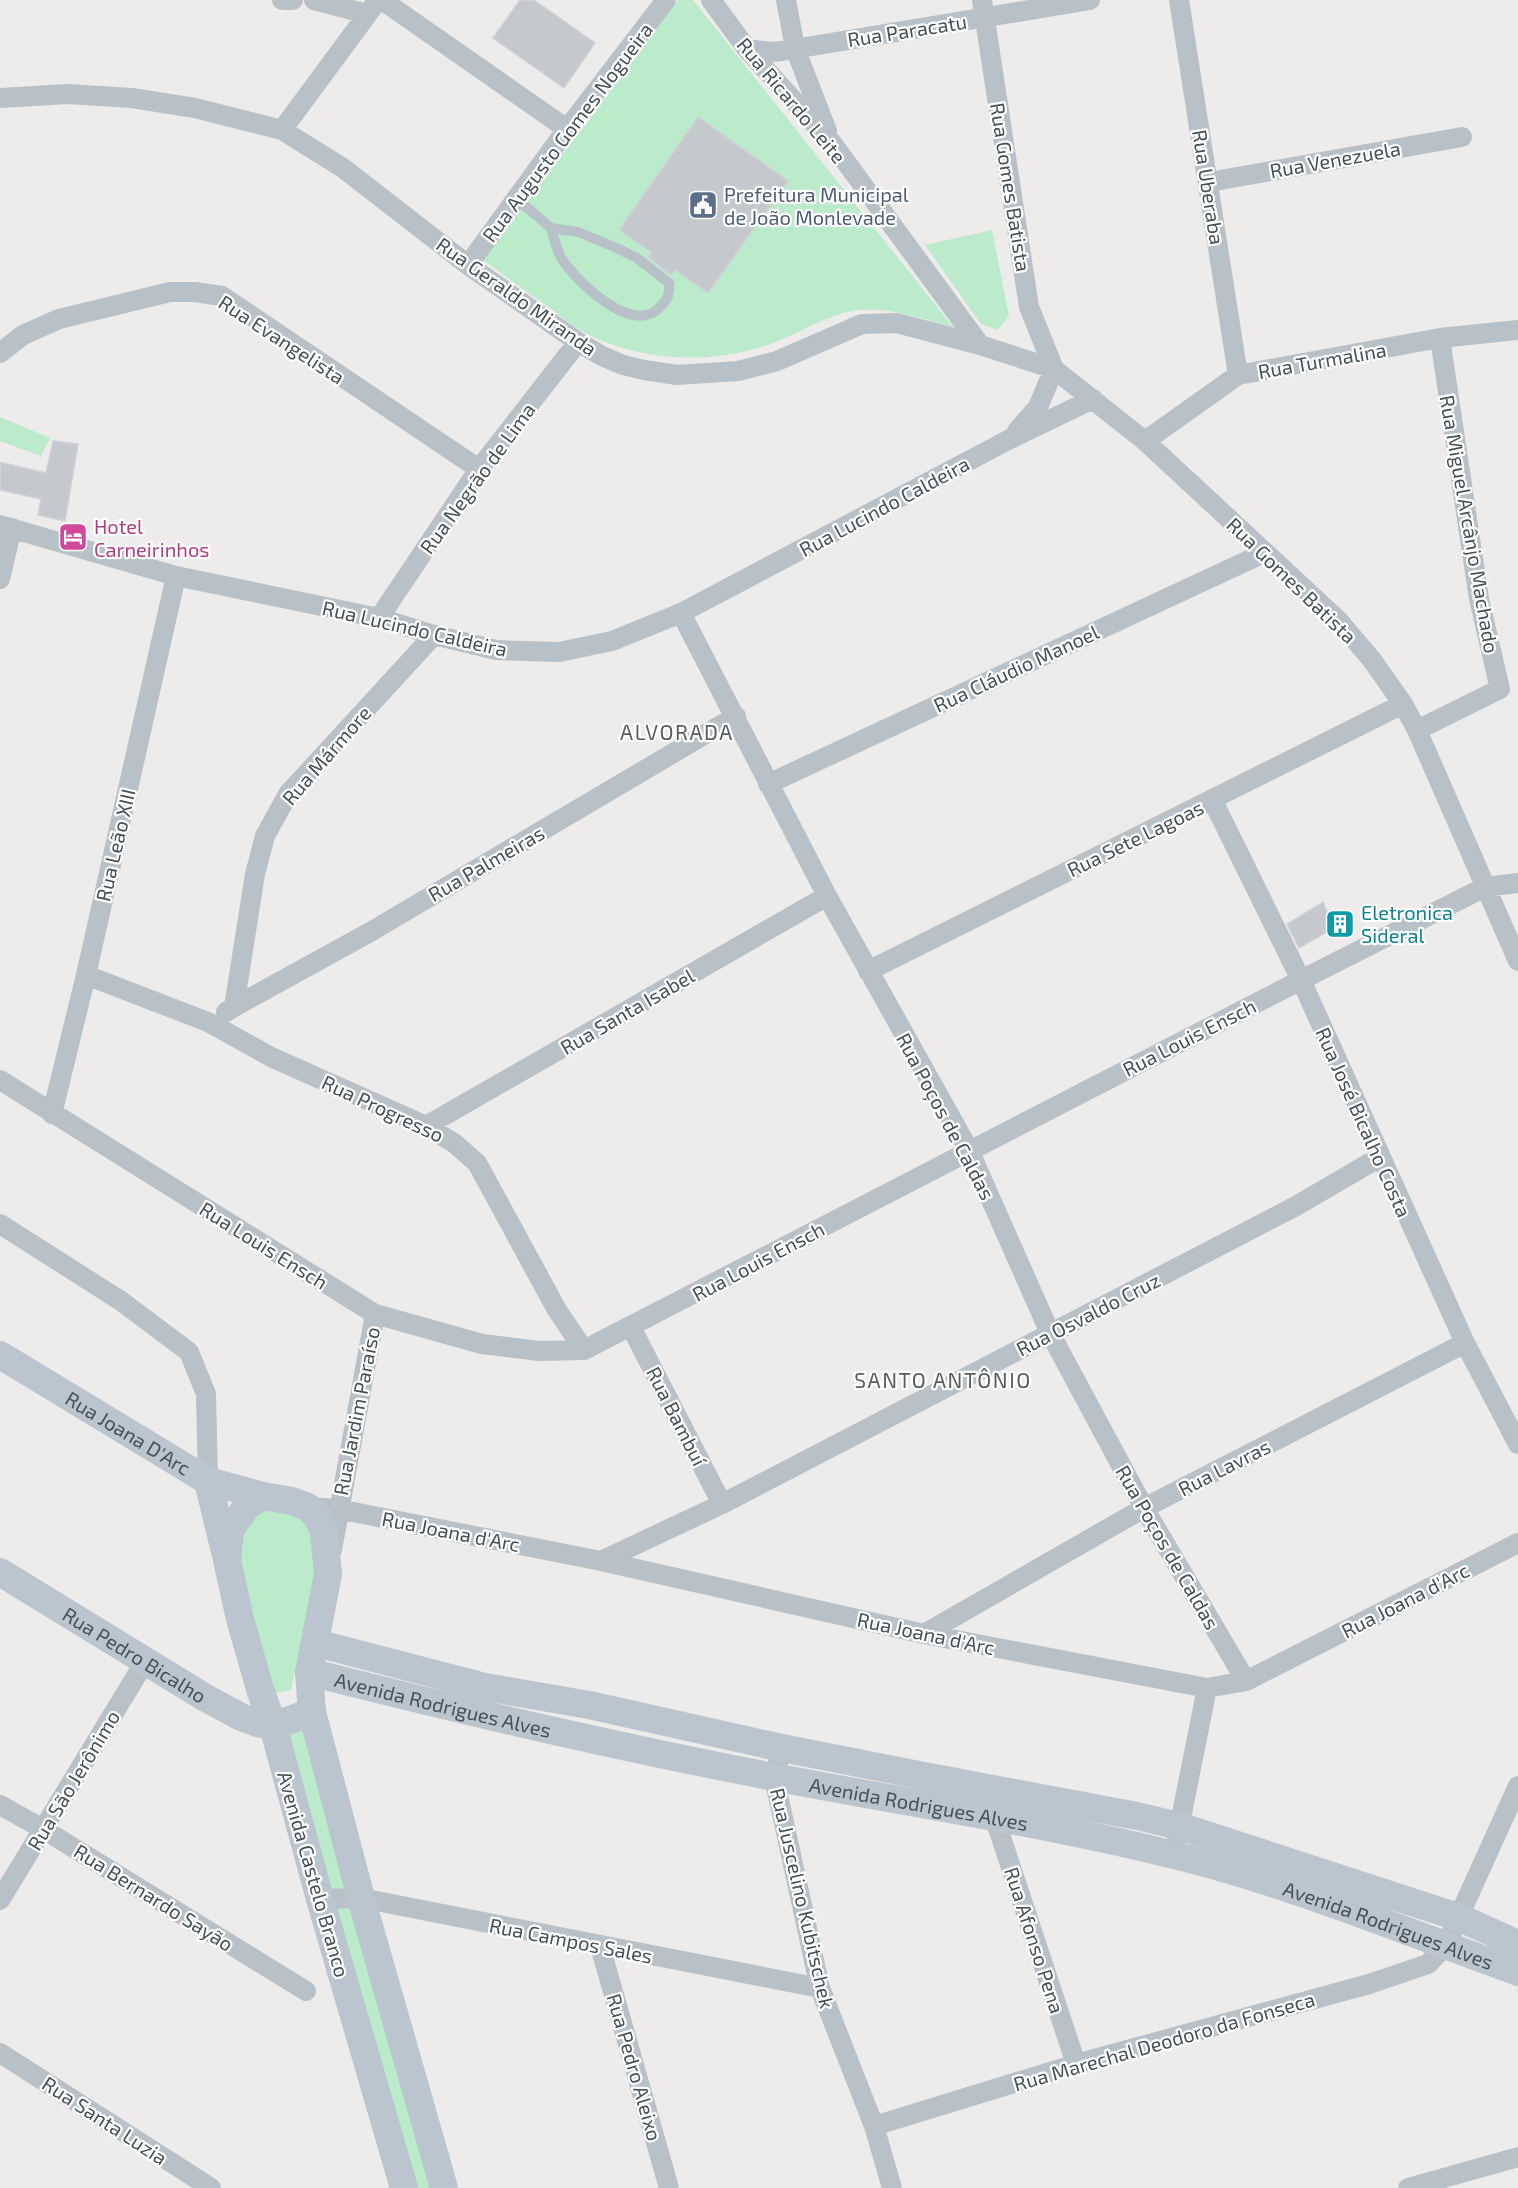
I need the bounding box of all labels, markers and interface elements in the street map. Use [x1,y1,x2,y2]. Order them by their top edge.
street label: Rua Paracatu [846,9,968,51]
street label: Rua Augusto Gomes Nogueira [477,18,657,246]
street label: Rua Ricardo Leite [732,32,852,168]
street label: Rua Gomes Batista [986,101,1036,273]
street label: Rua Uberaba [1188,128,1230,246]
street label: Rua Venezuela [1268,136,1402,182]
place label: Prefeitura Municipal de João Monlevade [724,182,909,229]
public building icon: Prefeitura Municipal de João Monlevade [687,189,719,221]
street label: Rua Geraldo Miranda [432,232,602,360]
street label: Rua Evangelista [215,289,349,389]
street label: Rua Turmalina [1256,337,1388,383]
street label: Rua Miguel Arcânjo Machado [1435,393,1505,655]
street label: Rua Negrão de Lima [414,398,540,558]
street label: Rua Lucindo Caldeira [795,451,973,561]
street label: Rua Gomes Batista [1222,512,1362,648]
place label: Hotel Carneirinhos [94,514,209,561]
hotel icon: Hotel Carneirinhos [57,521,89,553]
street label: Rua Lucindo Caldeira [320,595,510,661]
street label: Rua Cláudio Manoel [930,619,1102,717]
street label: Rua Mármore [277,701,375,809]
district label: ALVORADA [620,719,734,744]
street label: Rua Leão XIII [90,786,140,904]
street label: Rua Sete Lagoas [1063,795,1207,881]
street label: Rua Palmeiras [424,820,548,906]
place label: Eletronica Sideral [1361,900,1453,947]
building icon: Eletronica Sideral [1324,908,1356,940]
street label: Rua Santa Isabel [556,963,698,1059]
street label: Rua Louis Ensch [1118,993,1260,1081]
street label: Rua José Bicalho Costa [1311,1023,1417,1221]
street label: Rua Poços de Caldas [891,1029,1000,1204]
street label: Rua Progresso [318,1069,448,1147]
street label: Rua Louis Ensch [196,1196,332,1294]
street label: Rua Louis Ensch [688,1216,828,1306]
street label: Rua Osvaldo Cruz [1012,1267,1164,1361]
street label: Rua Jardim Paraíso [328,1325,384,1497]
street label: Rua Bambuí [642,1362,713,1470]
district label: SANTO ANTÔNIO [854,1367,1032,1392]
street label: Rua Joana D'Arc [61,1386,195,1480]
street label: Rua Lavras [1174,1434,1274,1500]
street label: Rua Poços de Caldas [1110,1461,1225,1634]
street label: Rua Joana d'Arc [380,1506,522,1556]
street label: Rua Joana d'Arc [1337,1557,1473,1642]
street label: Rua Pedro Bicalho [59,1602,211,1708]
street label: Rua Joana d'Arc [855,1607,997,1659]
street label: Avenida Rodrigues Alves [332,1667,554,1742]
street label: Rua São Jerônimo [22,1706,124,1854]
street label: Avenida Castelo Branco [273,1768,355,1980]
street label: Avenida Rodrigues Alves [807,1772,1030,1835]
street label: Rua Juscelino Kubitschek [766,1785,840,2011]
street label: Rua Bernardo Sayão [70,1838,238,1956]
street label: Rua Afonso Pena [1000,1864,1070,2016]
street label: Avenida Rodrigues Alves [1280,1876,1497,1974]
street label: Rua Campos Sales [487,1912,655,1968]
street label: Rua Marechal Deodoro da Fonseca [1011,1986,1317,2096]
street label: Rua Pedro Aleixo [603,1991,667,2143]
street label: Rua Santa Luzia [38,2071,172,2169]

